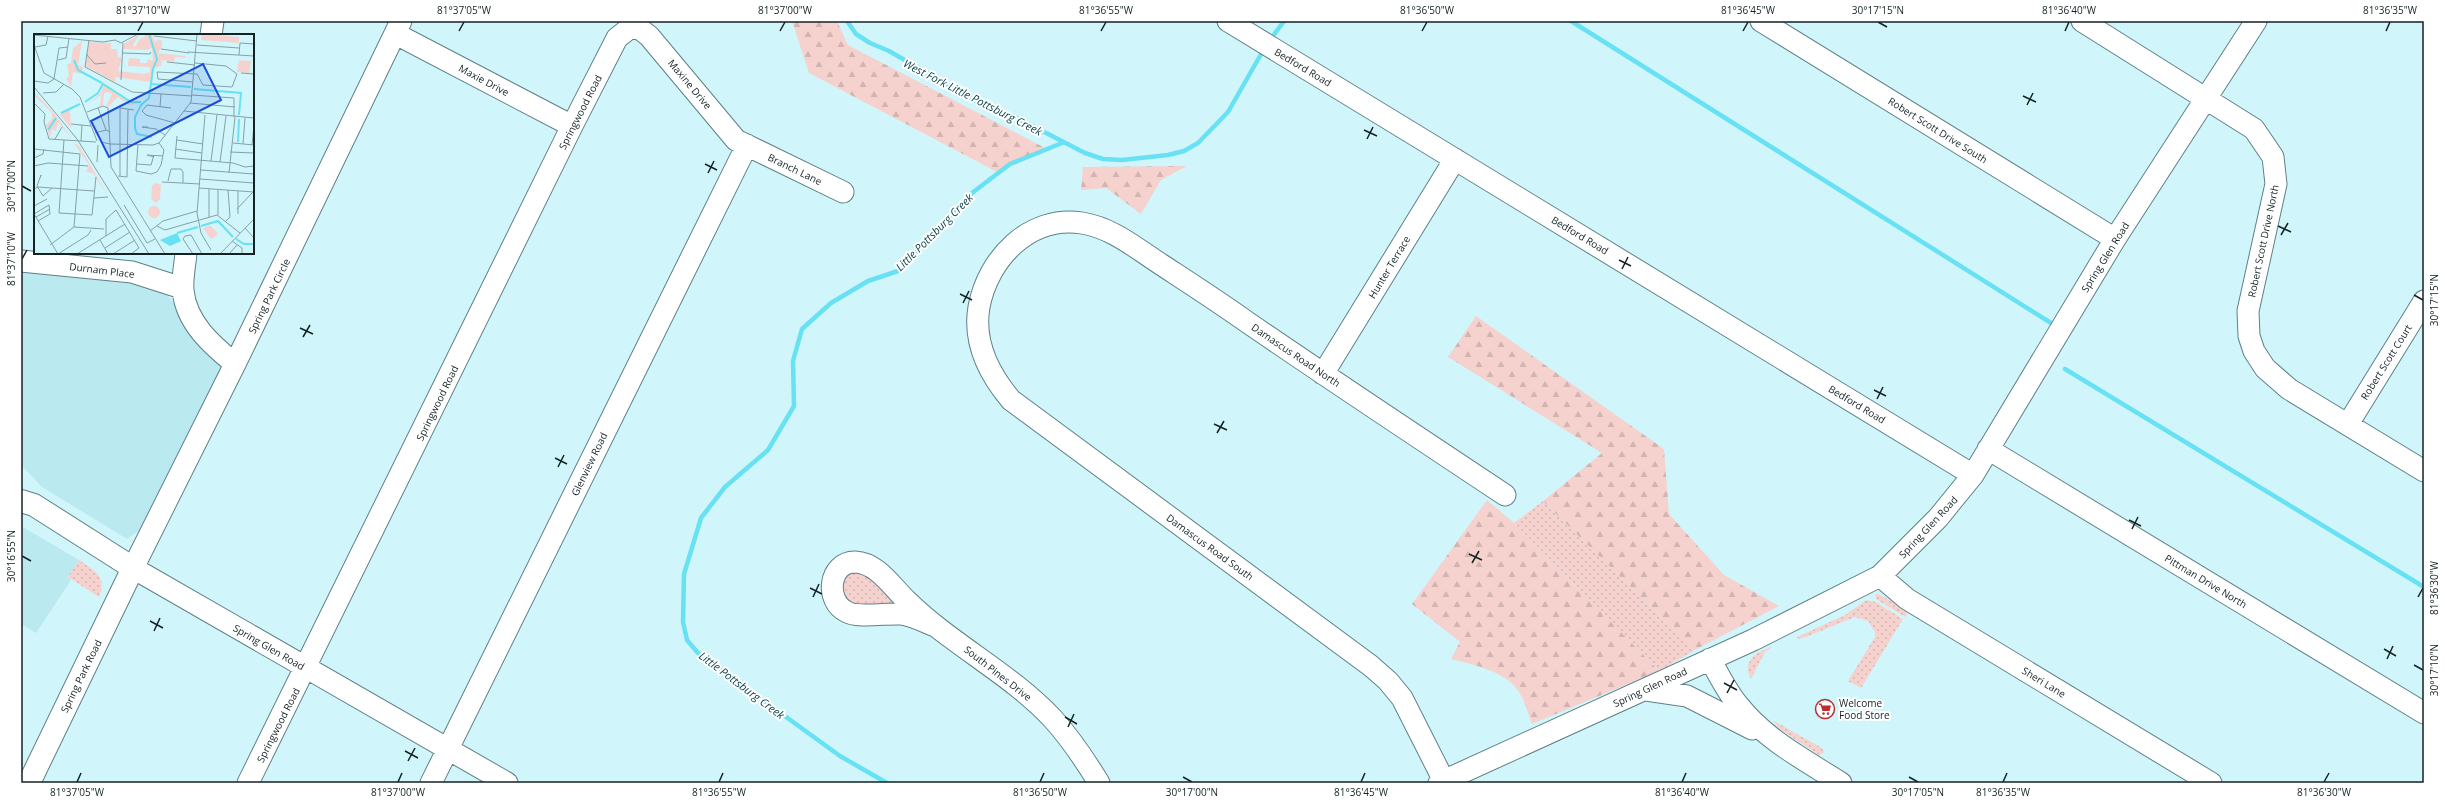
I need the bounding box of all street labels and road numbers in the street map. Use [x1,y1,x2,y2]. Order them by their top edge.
street label: Bedford Road [1272,44,1334,90]
street label: Maxine Drive [665,56,715,112]
street label: Maxie Drive [456,61,512,99]
street label: Springwood Road [555,72,605,152]
street label: Robert Scott Drive South [1886,94,1990,166]
street label: Branch Lane [766,150,825,188]
street label: Robert Scott Drive North [2244,183,2282,299]
street label: Bedford Road [1549,212,1611,258]
street label: Spring Glen Road [2078,219,2132,295]
street label: Hunter Terrace [1365,233,1413,301]
street label: Spring Park Circle [245,256,293,336]
street label: Durnam Place [69,259,136,281]
street label: Damascus Road North [1249,320,1343,390]
street label: Robert Scott Court [2357,321,2415,402]
street label: Springwood Road [413,363,461,443]
street label: Bedford Road [1826,381,1888,427]
street label: Glenview Road [568,430,610,498]
street label: Spring Glen Road [1895,493,1961,561]
street label: Damascus Road South [1164,511,1256,583]
street label: Pittman Drive North [2162,551,2250,611]
street label: Spring Glen Road [231,621,307,673]
street label: Spring Park Road [57,637,105,715]
street label: South Pines Drive [961,642,1035,704]
street label: Sheri Lane [2019,663,2069,701]
street label: Spring Glen Road [1611,664,1689,710]
street label: Springwood Road [253,685,303,765]

